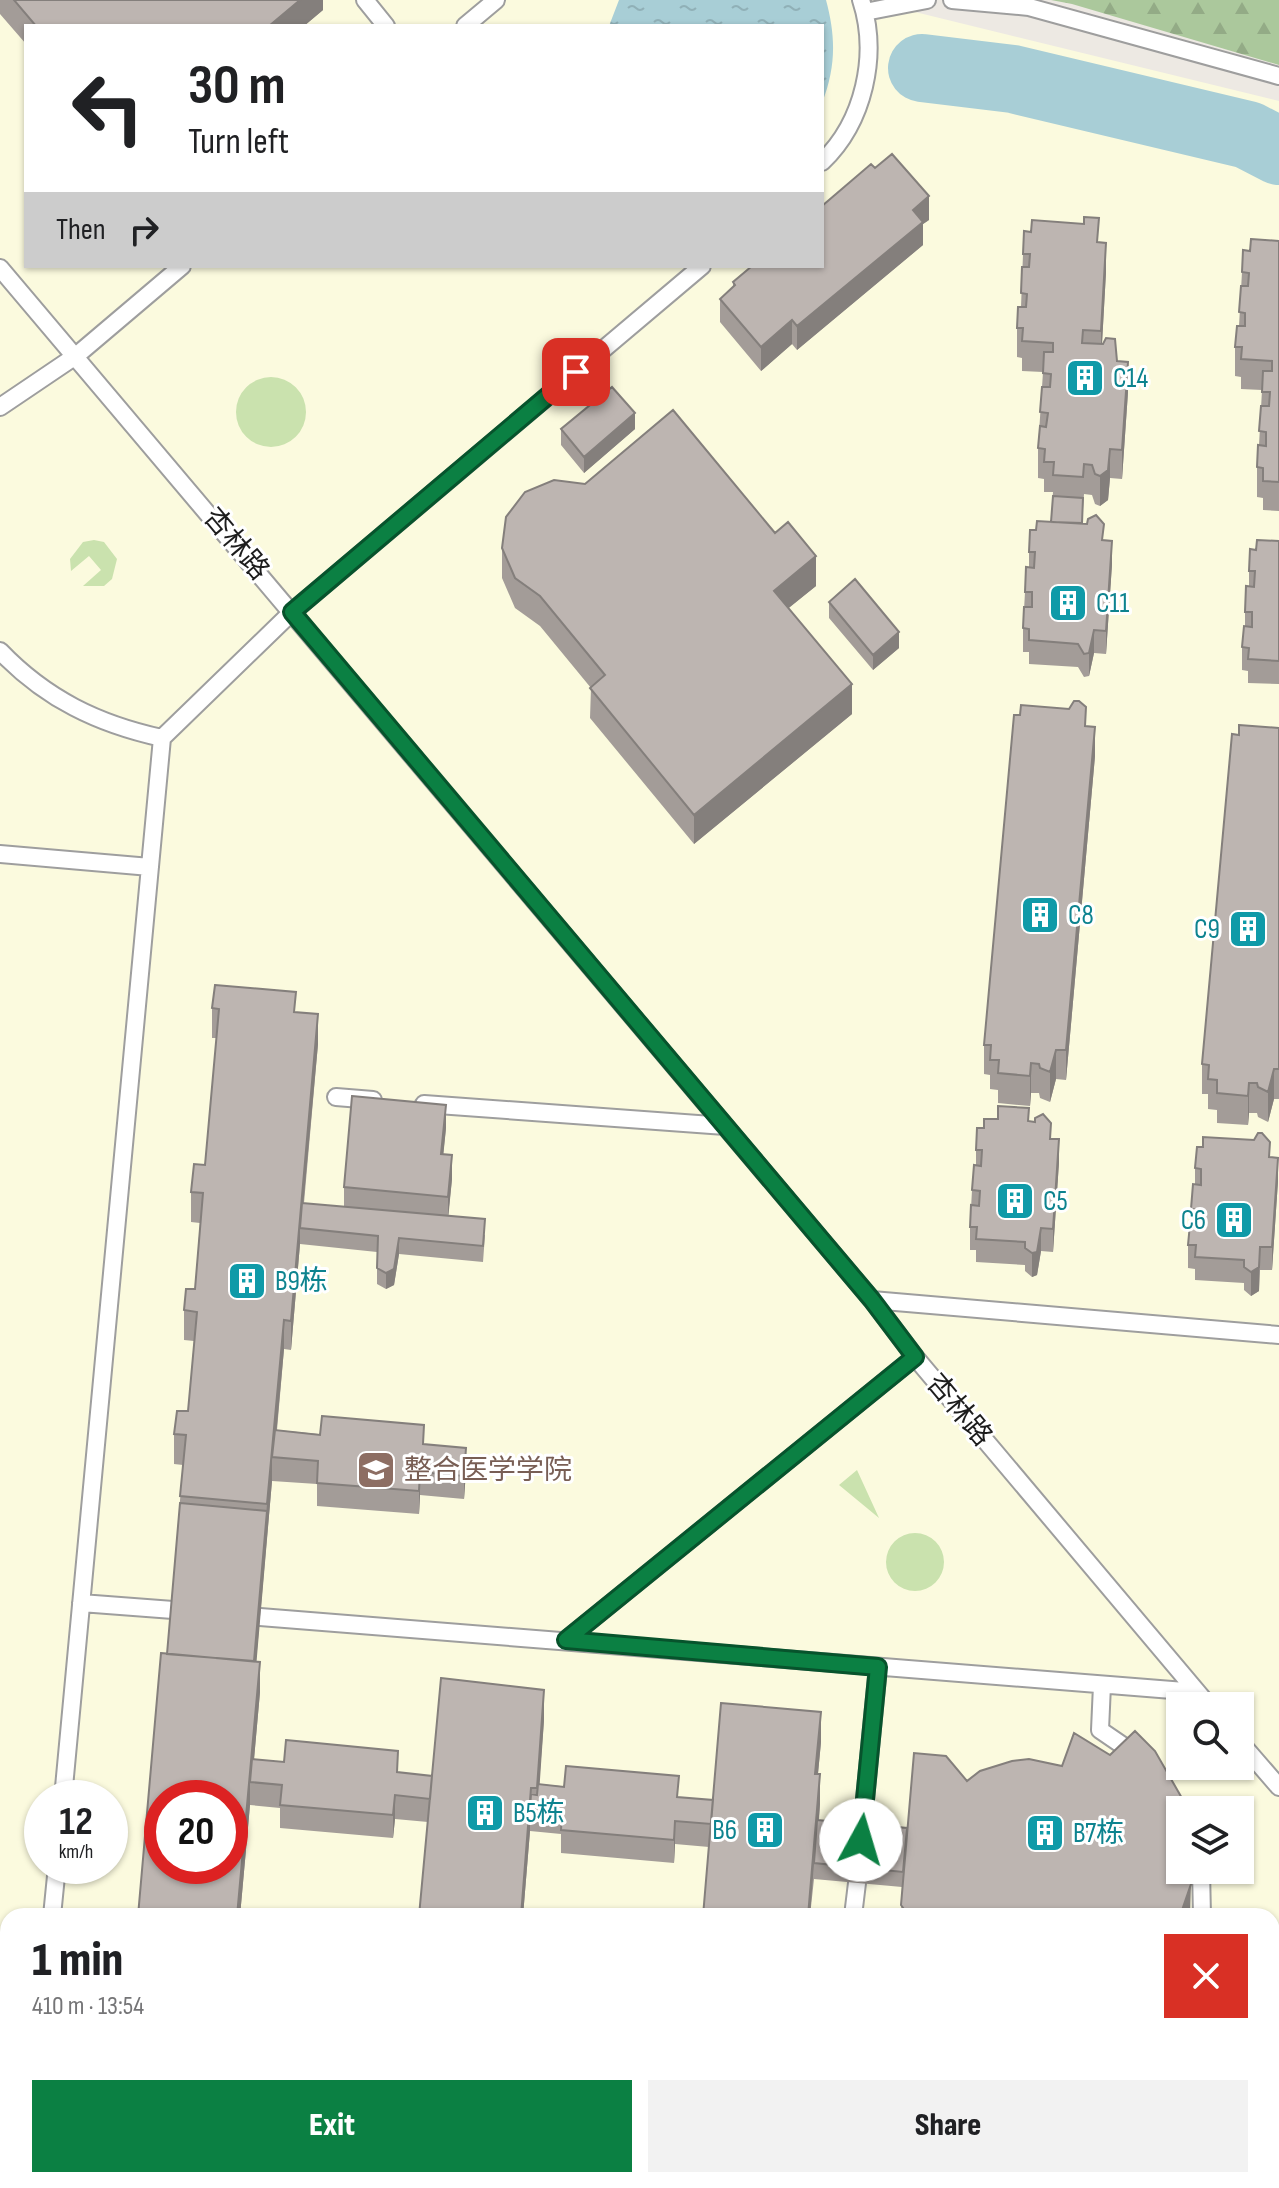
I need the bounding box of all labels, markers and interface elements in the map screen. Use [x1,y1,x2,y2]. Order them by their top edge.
text: 30 m [188,53,286,120]
icon: left [56,56,160,160]
text: Turn left [188,121,289,164]
icon: right [122,208,166,252]
text: Then [56,212,106,248]
pin [542,338,610,406]
icon: arrive [554,350,598,394]
building icon: C14 [1064,357,1106,399]
place label: C14 [1113,362,1148,395]
street label: 杏林路 [196,501,276,587]
building icon: C11 [1047,582,1089,624]
place label: C11 [1096,587,1129,620]
building icon: C8 [1019,894,1061,936]
place label: C8 [1068,899,1094,932]
building icon: C9 [1227,908,1269,950]
place label: C9 [1194,913,1220,946]
building icon: C5 [994,1180,1036,1222]
place label: C5 [1043,1185,1068,1218]
building icon: C6 [1213,1199,1255,1241]
place label: C6 [1181,1204,1206,1237]
building icon: B9栋 [226,1260,268,1302]
place label: B9栋 [275,1265,328,1298]
street label: 杏林路 [919,1367,999,1453]
school or university icon: 整合医学学院 [355,1449,397,1491]
place label: 整合医学学院 [404,1454,572,1487]
map controls [1166,1692,1254,1884]
button: search [1166,1692,1254,1780]
speed limit sign: 20 [144,1780,248,1884]
building icon: B5栋 [464,1792,506,1834]
button: layers [1166,1796,1254,1884]
place label: B5栋 [513,1797,565,1830]
text: 12 [59,1798,93,1846]
position arrow [819,1798,903,1882]
building icon: B6 [744,1809,786,1851]
building icon: B7栋 [1024,1812,1066,1854]
place label: B6 [712,1814,737,1847]
place label: B7栋 [1073,1817,1124,1850]
text: km/h [59,1840,93,1864]
text: 1 min [32,1932,123,1989]
button: close [1164,1934,1248,2018]
text: 410 m · 13:54 [32,1991,144,2022]
button: Exit [32,2080,632,2172]
button: Share [648,2080,1248,2172]

